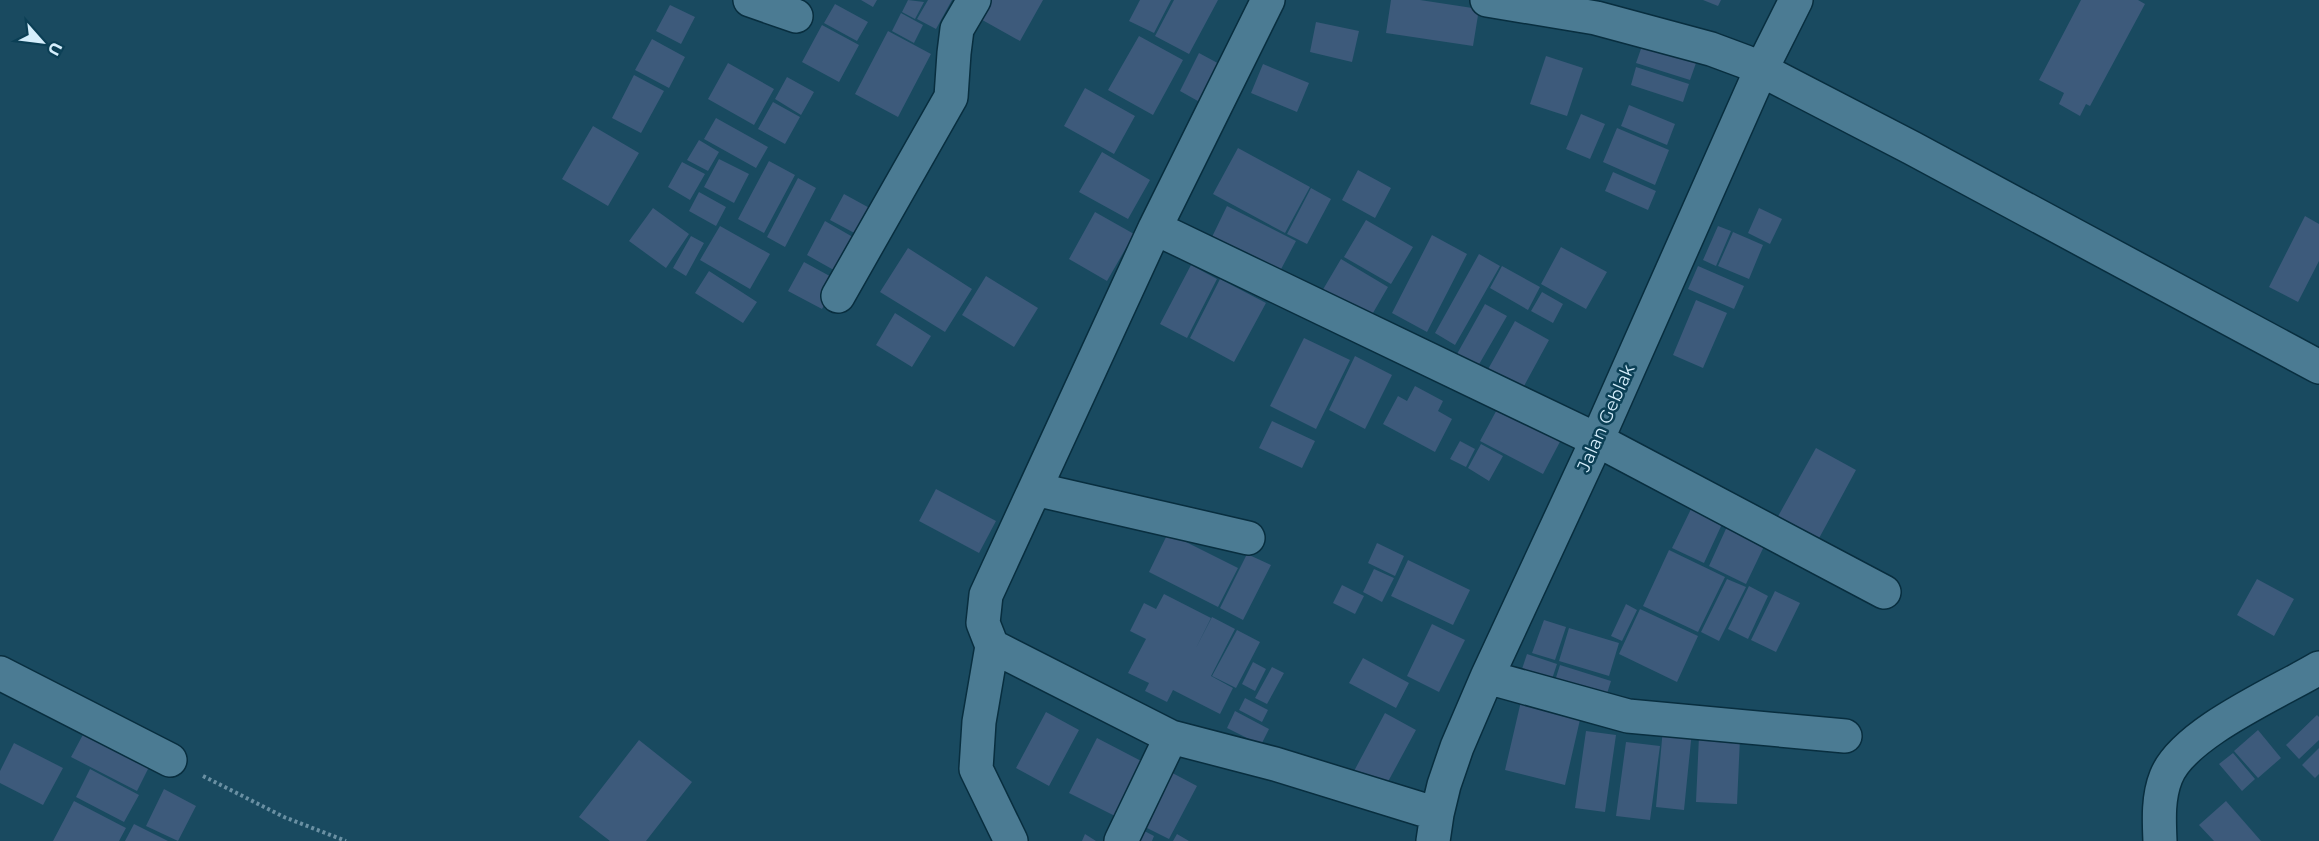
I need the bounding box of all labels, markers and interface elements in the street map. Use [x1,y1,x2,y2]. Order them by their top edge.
north arrow [12,12,72,72]
text: U [43,39,66,59]
street label: Jalan Geblak [1572,361,1640,476]

